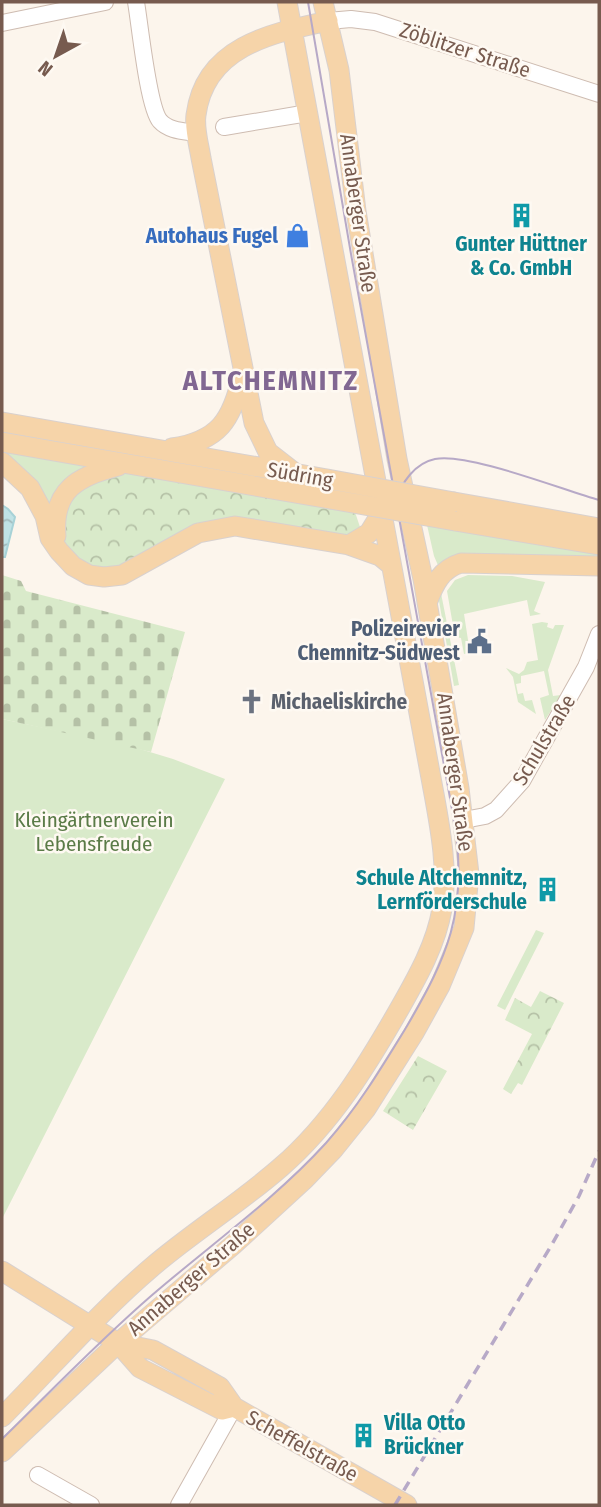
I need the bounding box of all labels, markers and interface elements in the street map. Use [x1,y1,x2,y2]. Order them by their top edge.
street label: Zöblitzer Straße [396,17,534,83]
north arrow [21,21,91,91]
text: N [34,56,57,81]
street label: Annaberger Straße [334,132,382,294]
building icon: Gunter Hüttner & Co. GmbH [507,201,535,229]
shop icon: Autohaus Fugel [284,222,312,250]
place label: Autohaus Fugel [145,223,278,249]
place label: Gunter Hüttner & Co. GmbH [455,231,587,281]
district label: ALTCHEMNITZ [182,364,359,397]
street label: Südring [265,456,335,494]
place label: Polizeirevier Chemnitz-Südwest [297,616,461,666]
public building icon: Polizeirevier Chemnitz-Südwest [466,627,494,655]
church icon: Michaeliskirche [237,688,265,716]
place label: Michaeliskirche [271,689,408,715]
street label: Schulstraße [507,690,581,790]
street label: Annaberger Straße [431,691,479,853]
park label: Kleingärtnerverein Lebensfreude [14,807,174,857]
place label: Schule Altchemnitz, Lernförderschule [356,865,527,915]
building icon: Schule Altchemnitz, Lernförderschule [533,876,561,904]
street label: Annaberger Straße [122,1217,260,1341]
street label: Scheffelstraße [242,1405,362,1487]
place label: Villa Otto Brückner [383,1410,465,1460]
building icon: Villa Otto Brückner [350,1421,378,1449]

